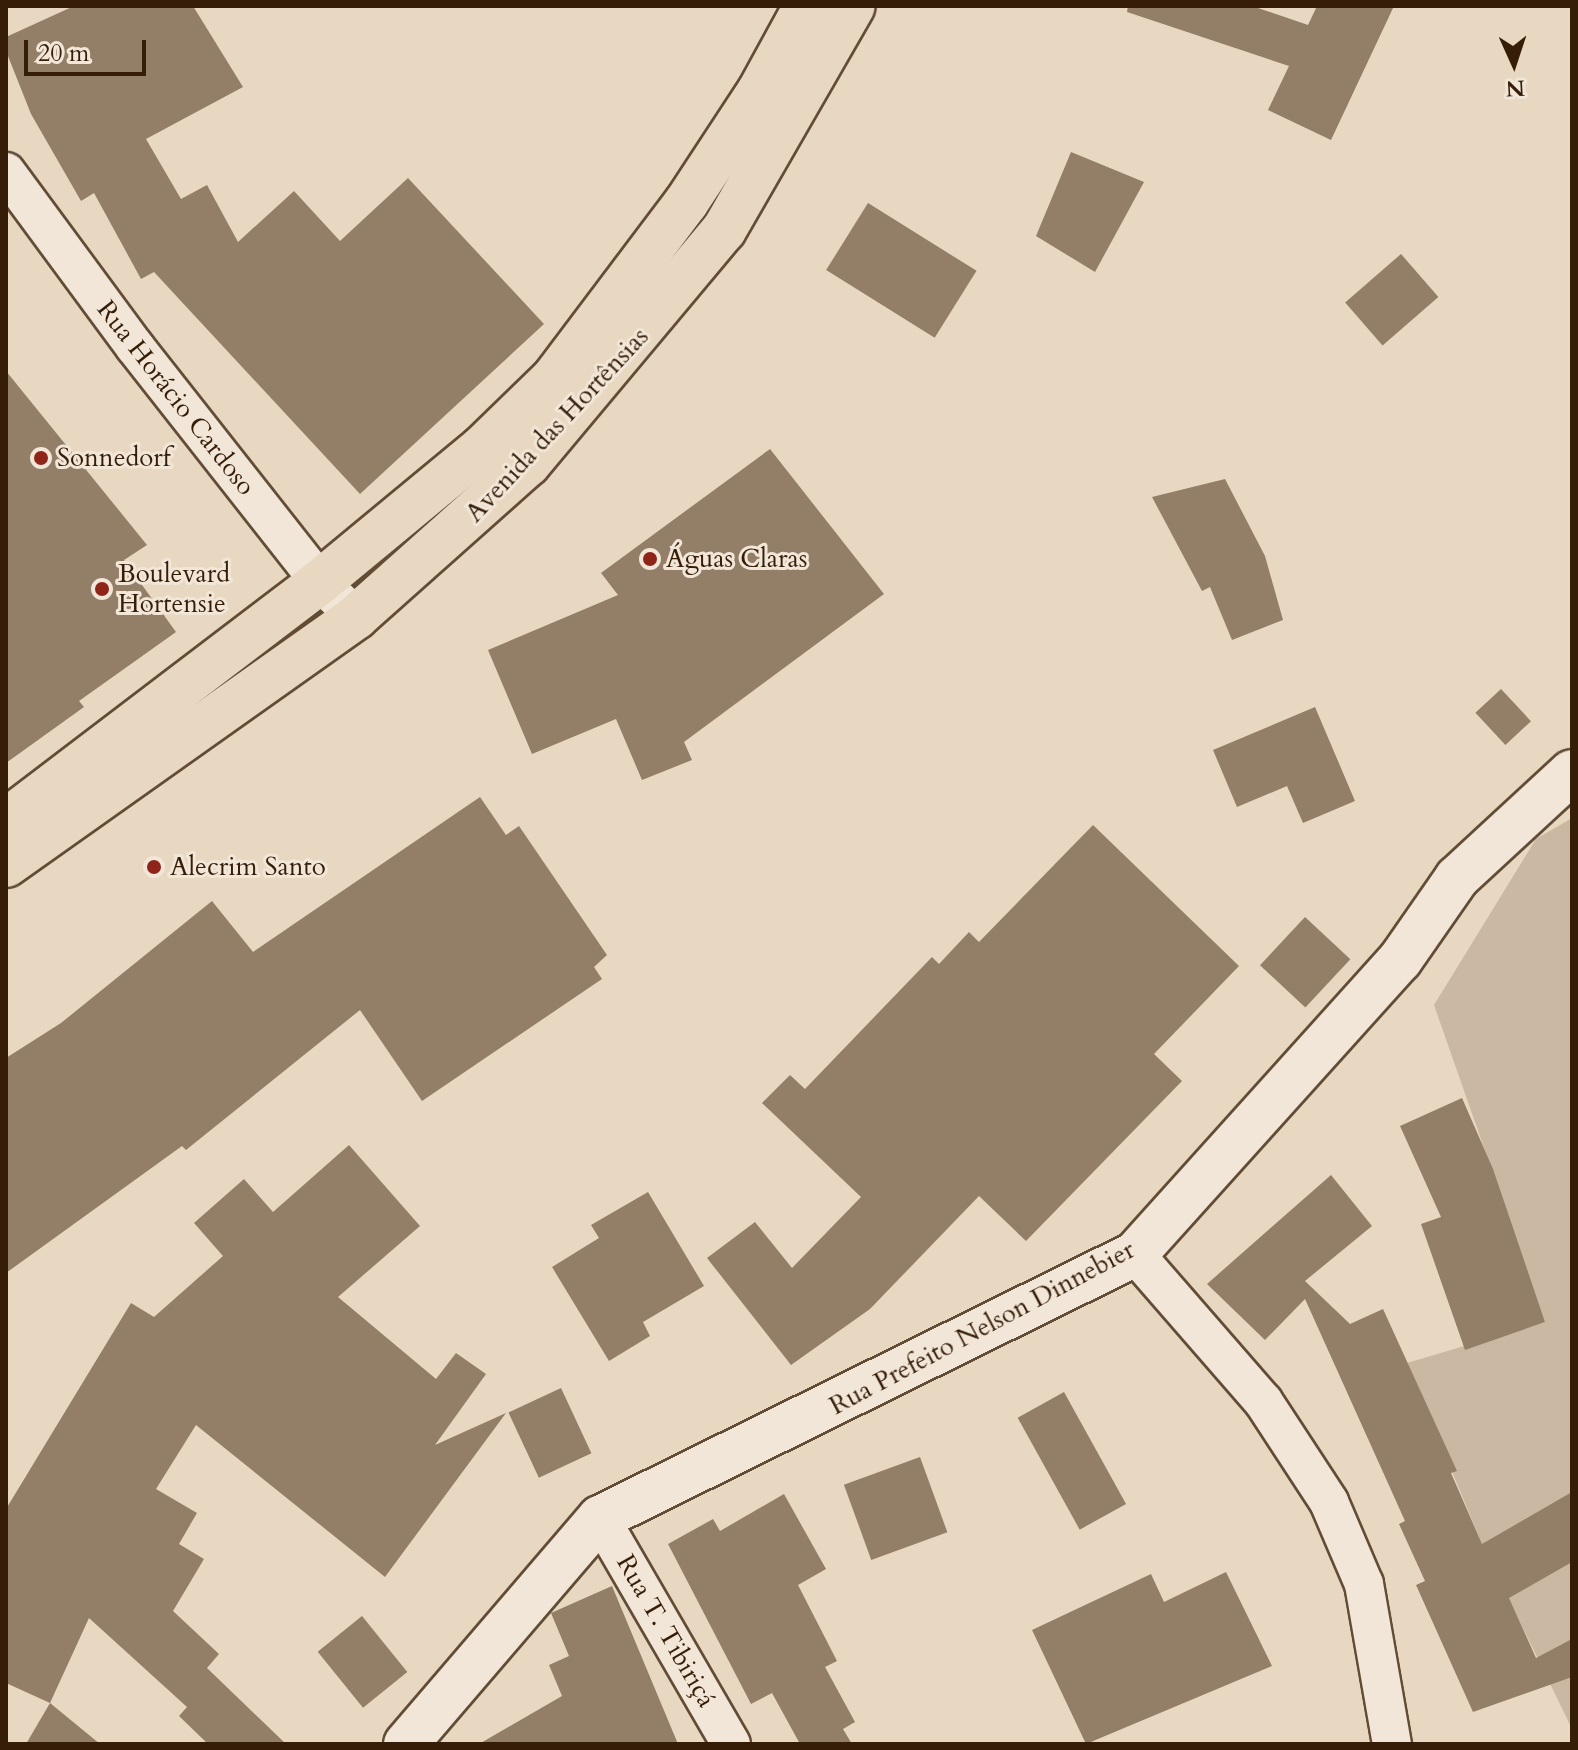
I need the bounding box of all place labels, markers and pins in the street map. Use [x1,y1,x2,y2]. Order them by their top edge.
place label: Sonnedorf [57,442,171,474]
marker: Sonnedorf [32,449,50,467]
place label: Águas Claras [666,543,807,575]
marker: Águas Claras [641,550,659,568]
place label: Boulevard Hortensie [118,558,230,620]
marker: Boulevard Hortensie [93,580,111,598]
place label: Alecrim Santo [170,851,326,883]
marker: Alecrim Santo [145,858,163,876]

